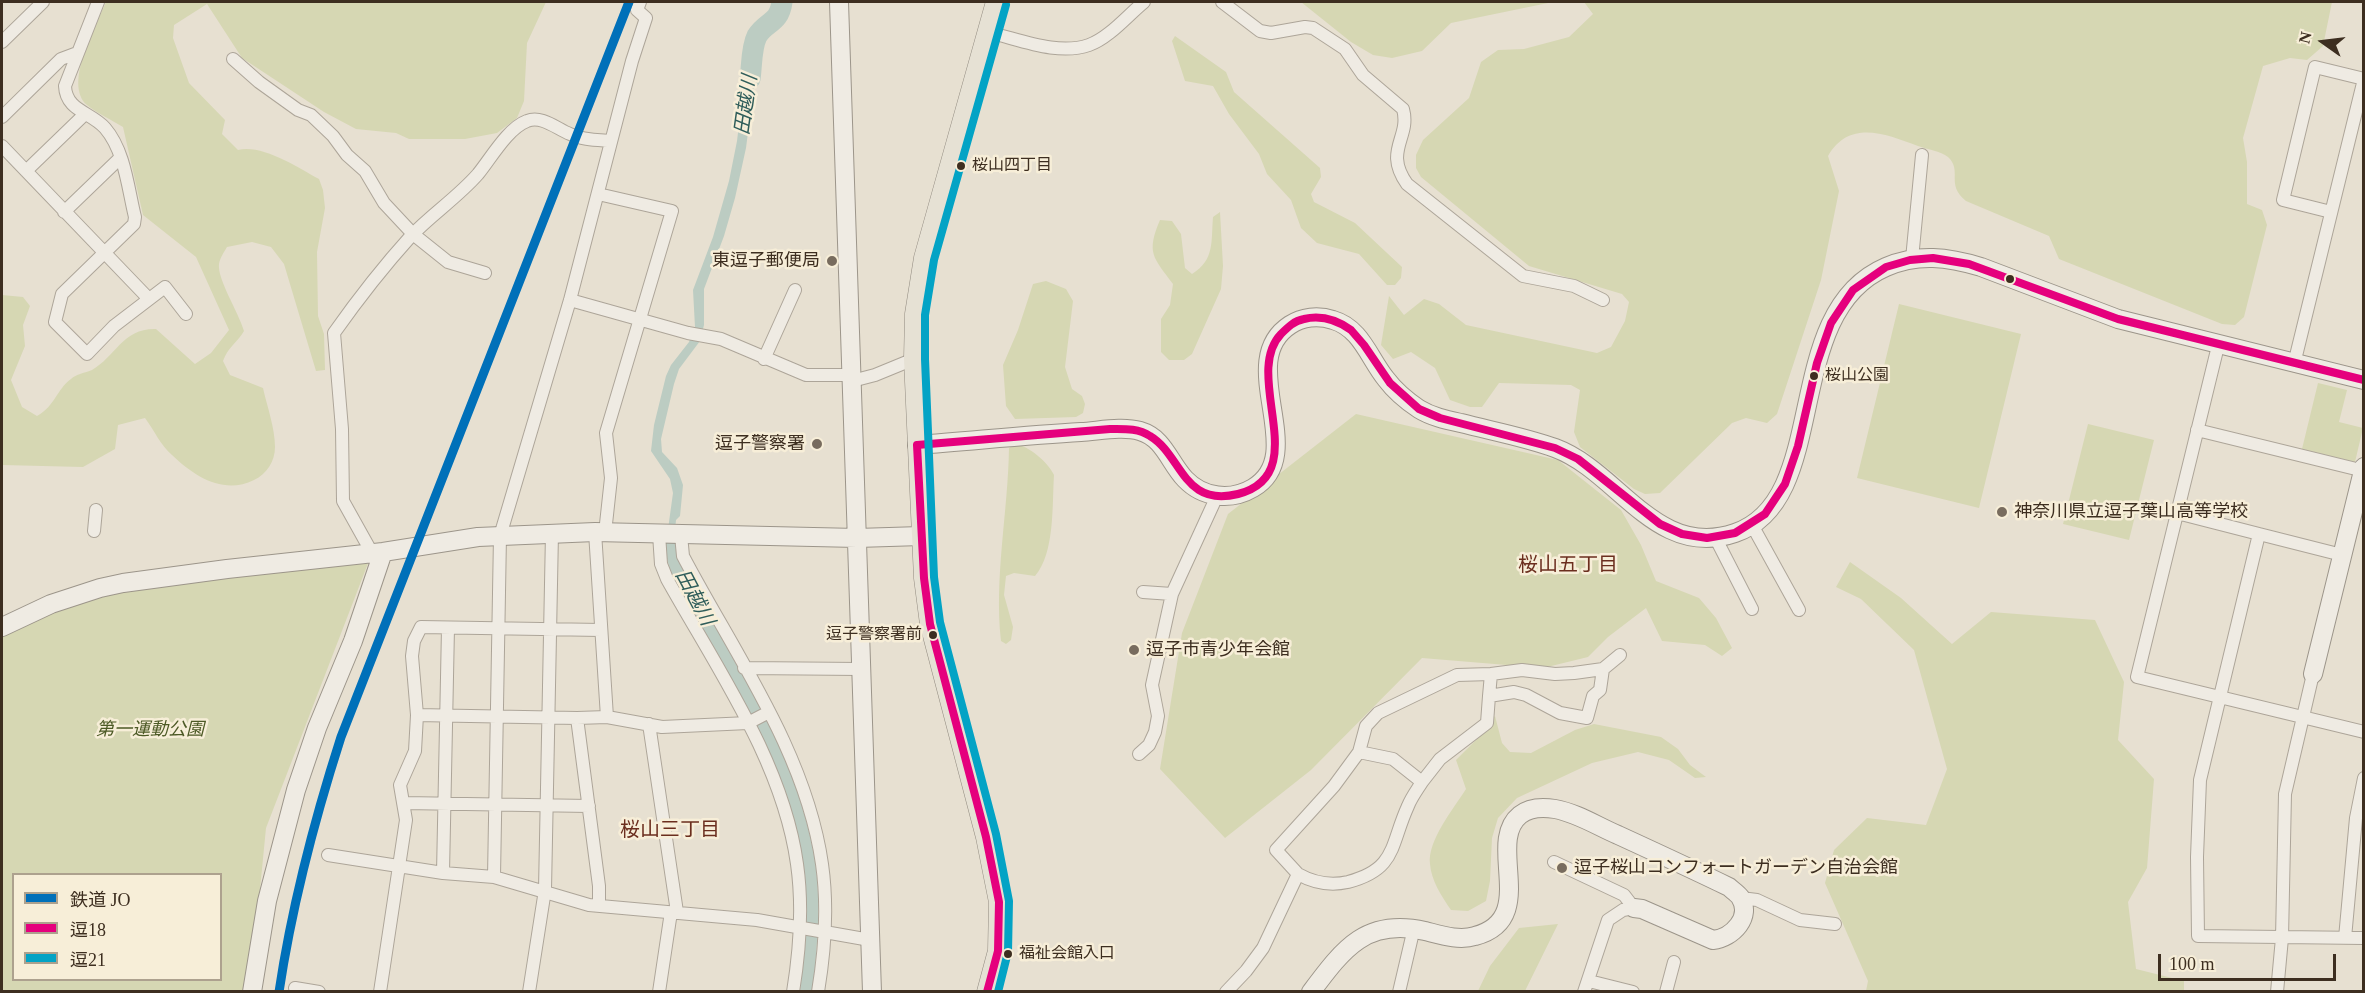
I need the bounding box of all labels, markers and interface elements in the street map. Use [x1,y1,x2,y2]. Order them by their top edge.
north arrow [2293,12,2353,72]
text: N [2295,30,2315,45]
water label: 田越川 [731,74,763,136]
place label: 桜山四丁目 [972,156,1052,176]
marker: 桜山四丁目 [955,160,967,172]
place label: 東逗子郵便局 [712,250,820,272]
marker: 東逗子郵便局 [825,254,839,268]
unlabelled marker [2004,273,2016,285]
place label: 桜山公園 [1825,366,1889,386]
marker: 桜山公園 [1808,370,1820,382]
place label: 逗子警察署 [715,433,805,455]
marker: 逗子警察署 [810,437,824,451]
place label: 神奈川県立逗子葉山高等学校 [2014,501,2248,523]
marker: 神奈川県立逗子葉山高等学校 [1995,505,2009,519]
district label: 桜山五丁目 [1518,554,1618,578]
water label: 田越川 [669,566,719,630]
place label: 逗子警察署前 [826,625,922,645]
marker: 逗子警察署前 [927,629,939,641]
place label: 逗子市青少年会館 [1146,639,1290,661]
marker: 逗子市青少年会館 [1127,643,1141,657]
park label: 第一運動公園 [96,719,204,741]
district label: 桜山三丁目 [620,819,720,843]
place label: 逗子桜山コンフォートガーデン自治会館 [1574,857,1898,879]
marker: 逗子桜山コンフォートガーデン自治会館 [1555,861,1569,875]
legend [12,873,222,981]
text: 鉄道 JO [70,890,131,910]
text: 逗18 [70,920,106,940]
scale bar [2161,942,2340,980]
place label: 福祉会館入口 [1019,944,1115,964]
marker: 福祉会館入口 [1002,948,1014,960]
text: 逗21 [70,950,106,970]
text: 100 m [2169,954,2215,974]

